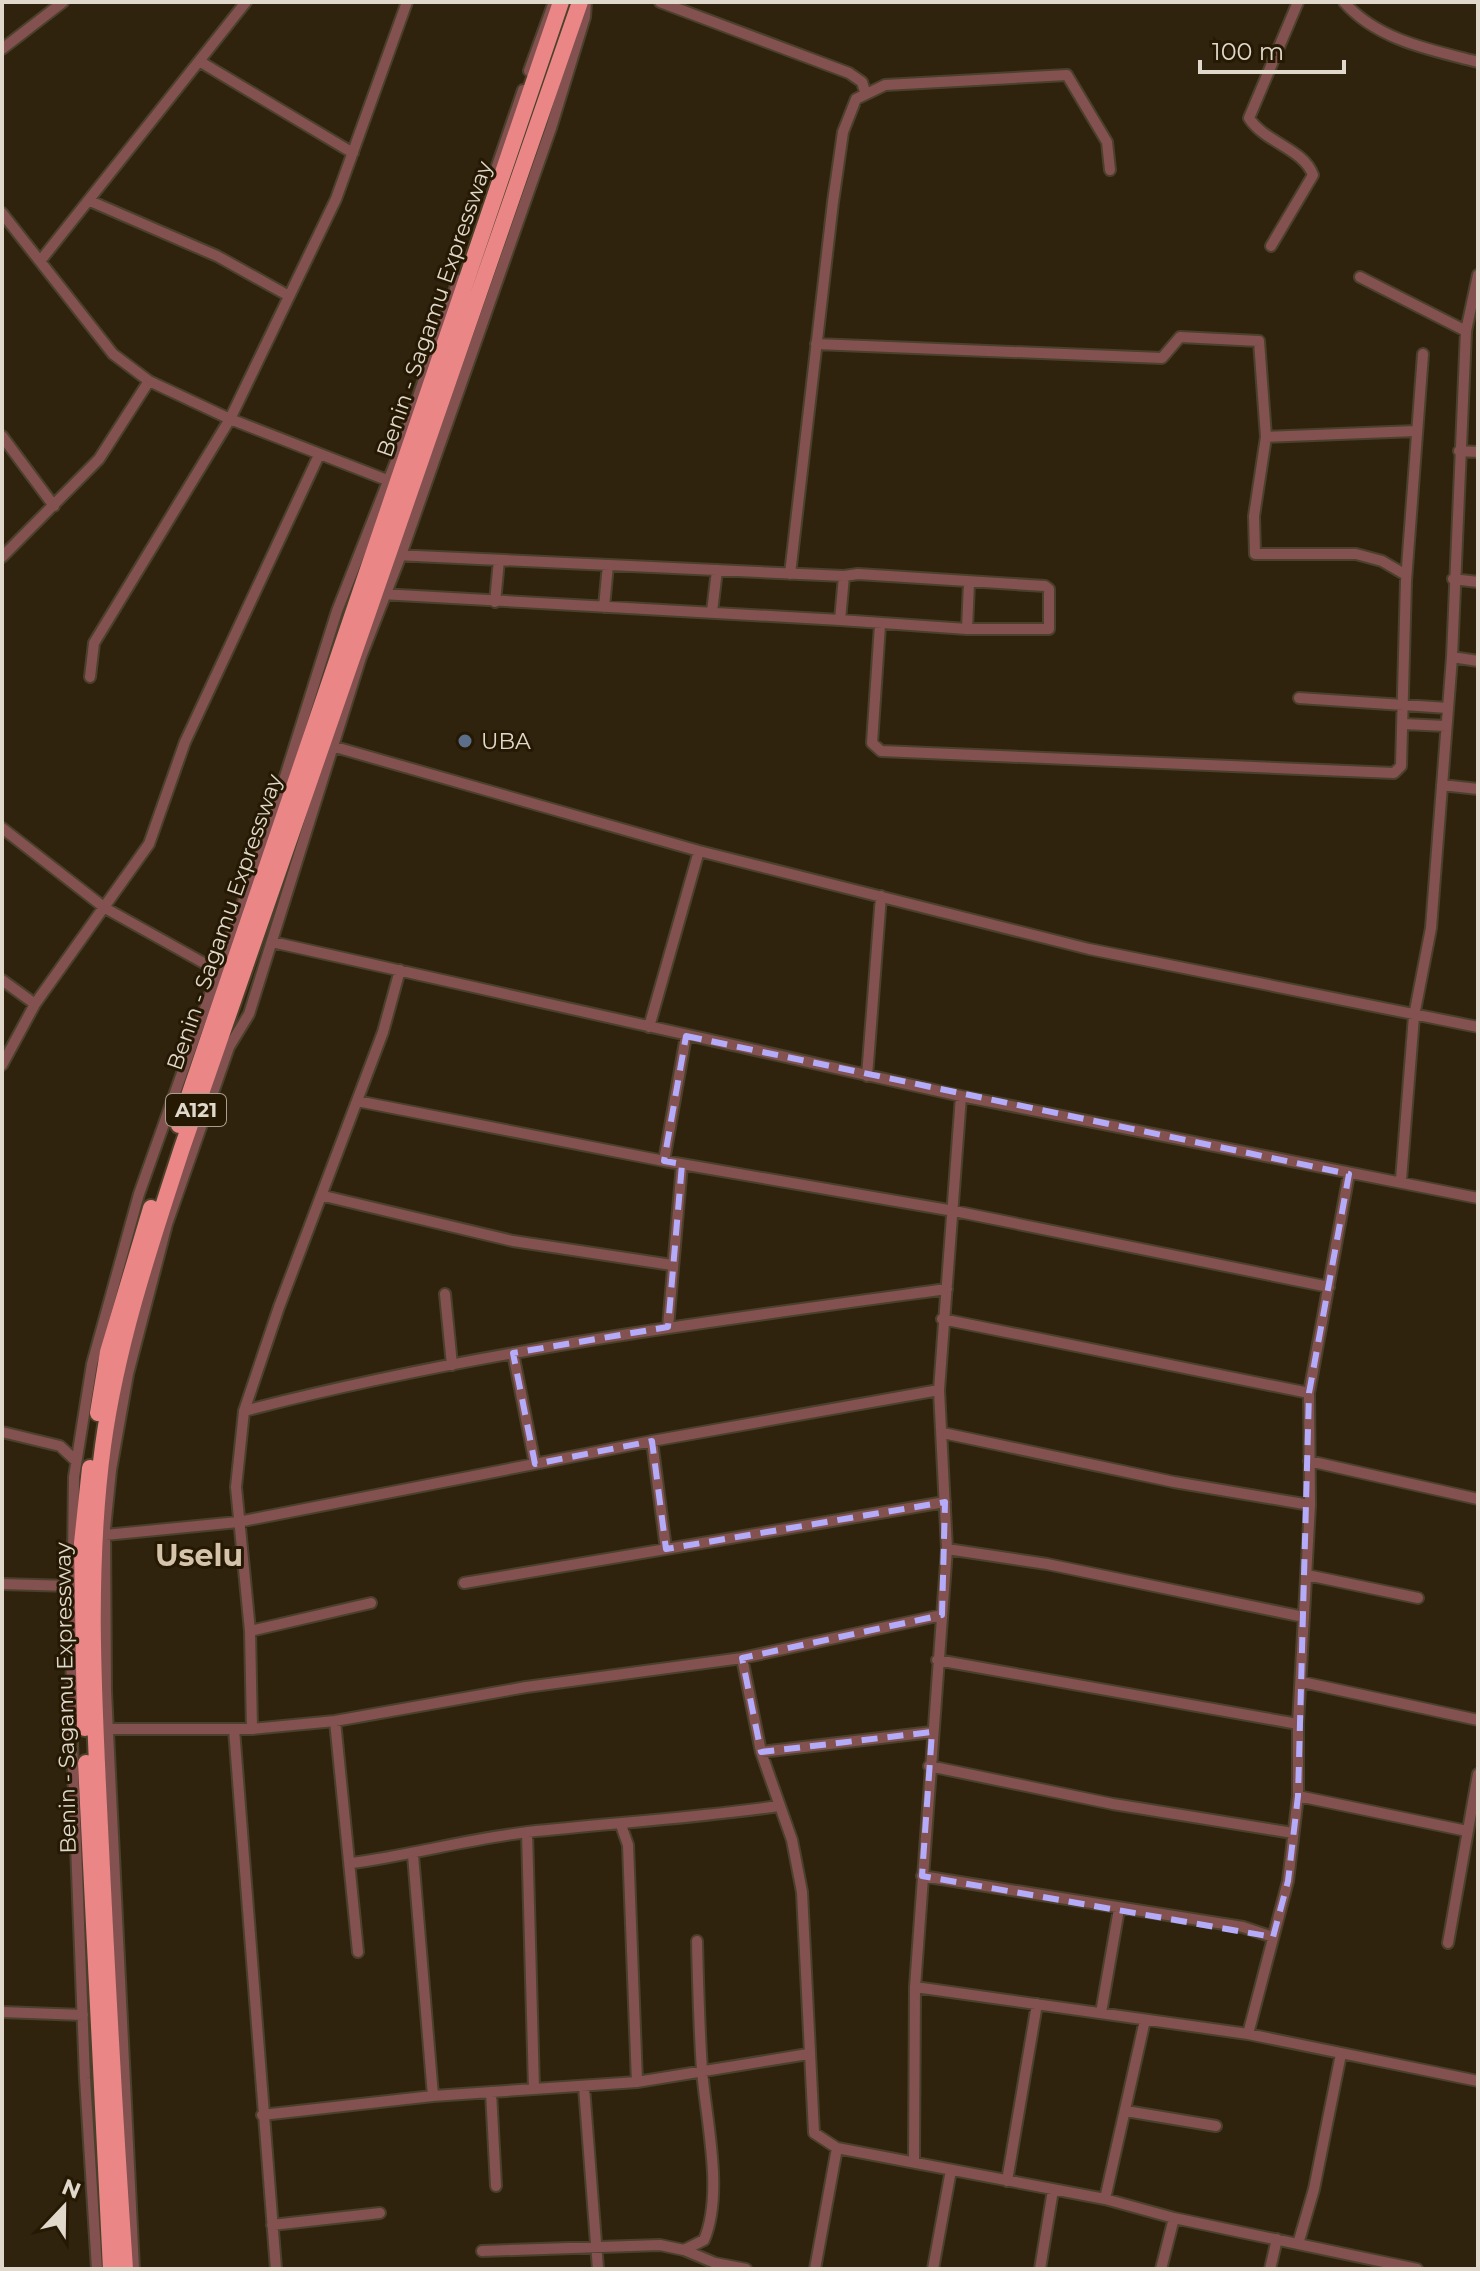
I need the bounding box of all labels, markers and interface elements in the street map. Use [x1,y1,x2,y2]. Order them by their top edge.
scale bar [1200,24,1344,74]
text: 100 m [1212,37,1284,66]
street label: Benin - Sagamu Expressway [371,157,498,461]
place label: UBA [481,728,531,755]
marker: UBA [456,732,474,750]
street label: Benin - Sagamu Expressway [161,770,288,1074]
road number: A121 [166,1094,226,1126]
district label: Uselu [155,1537,243,1574]
street label: Benin - Sagamu Expressway [49,1542,82,1854]
north arrow [24,2167,104,2247]
text: N [58,2173,85,2205]

